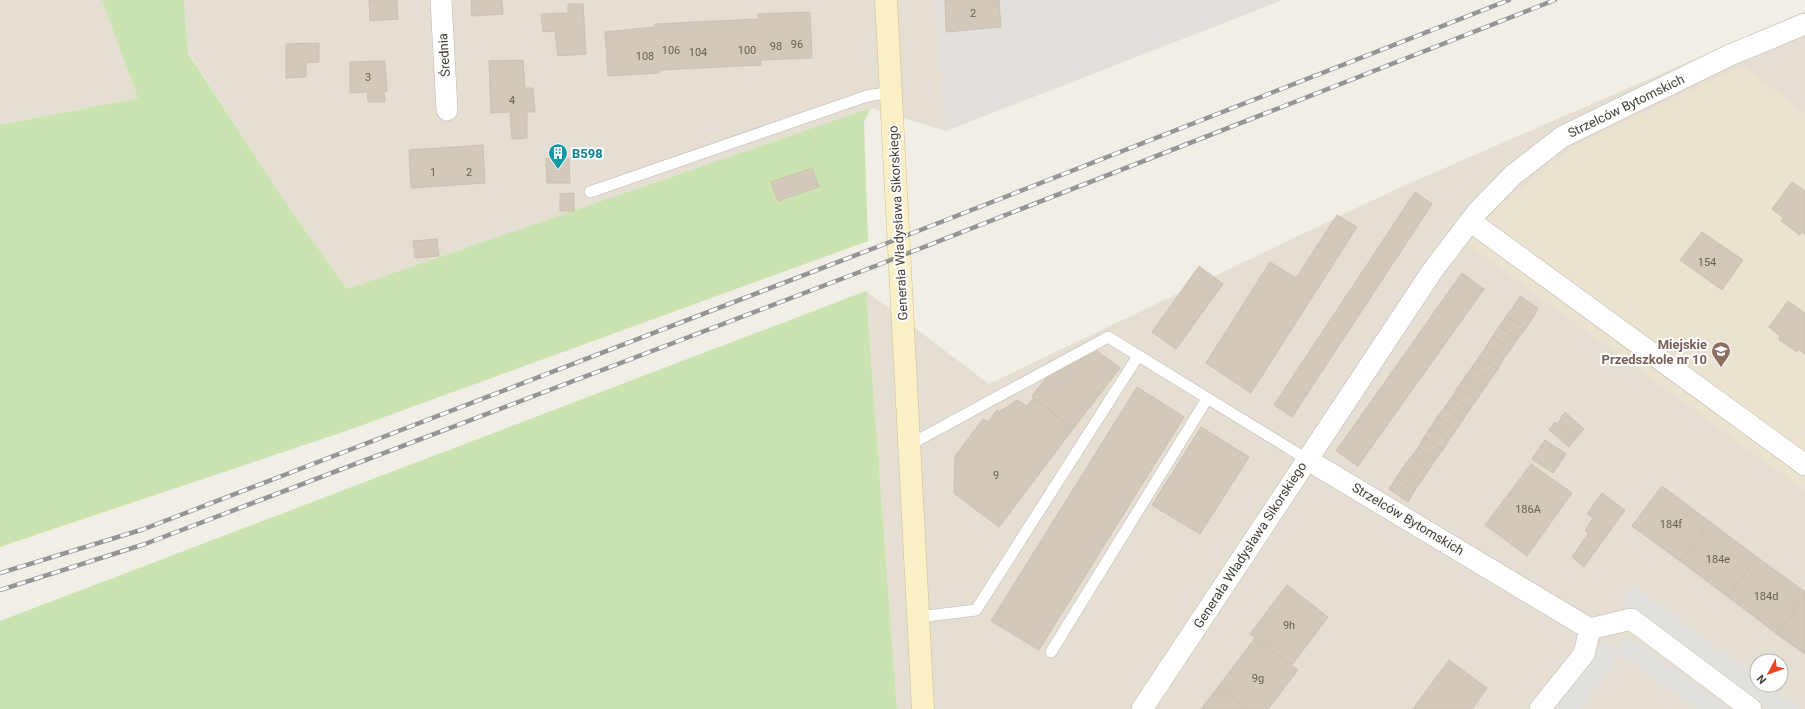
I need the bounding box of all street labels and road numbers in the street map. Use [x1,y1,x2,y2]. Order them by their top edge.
street label: Średnia [435,33,453,77]
street label: Strzelców Bytomskich [1565,71,1687,141]
street label: Generała Władysława Sikorskiego [885,125,911,321]
street label: Generała Władysława Sikorskiego [1191,459,1309,631]
street label: Strzelców Bytomskich [1349,480,1467,558]

